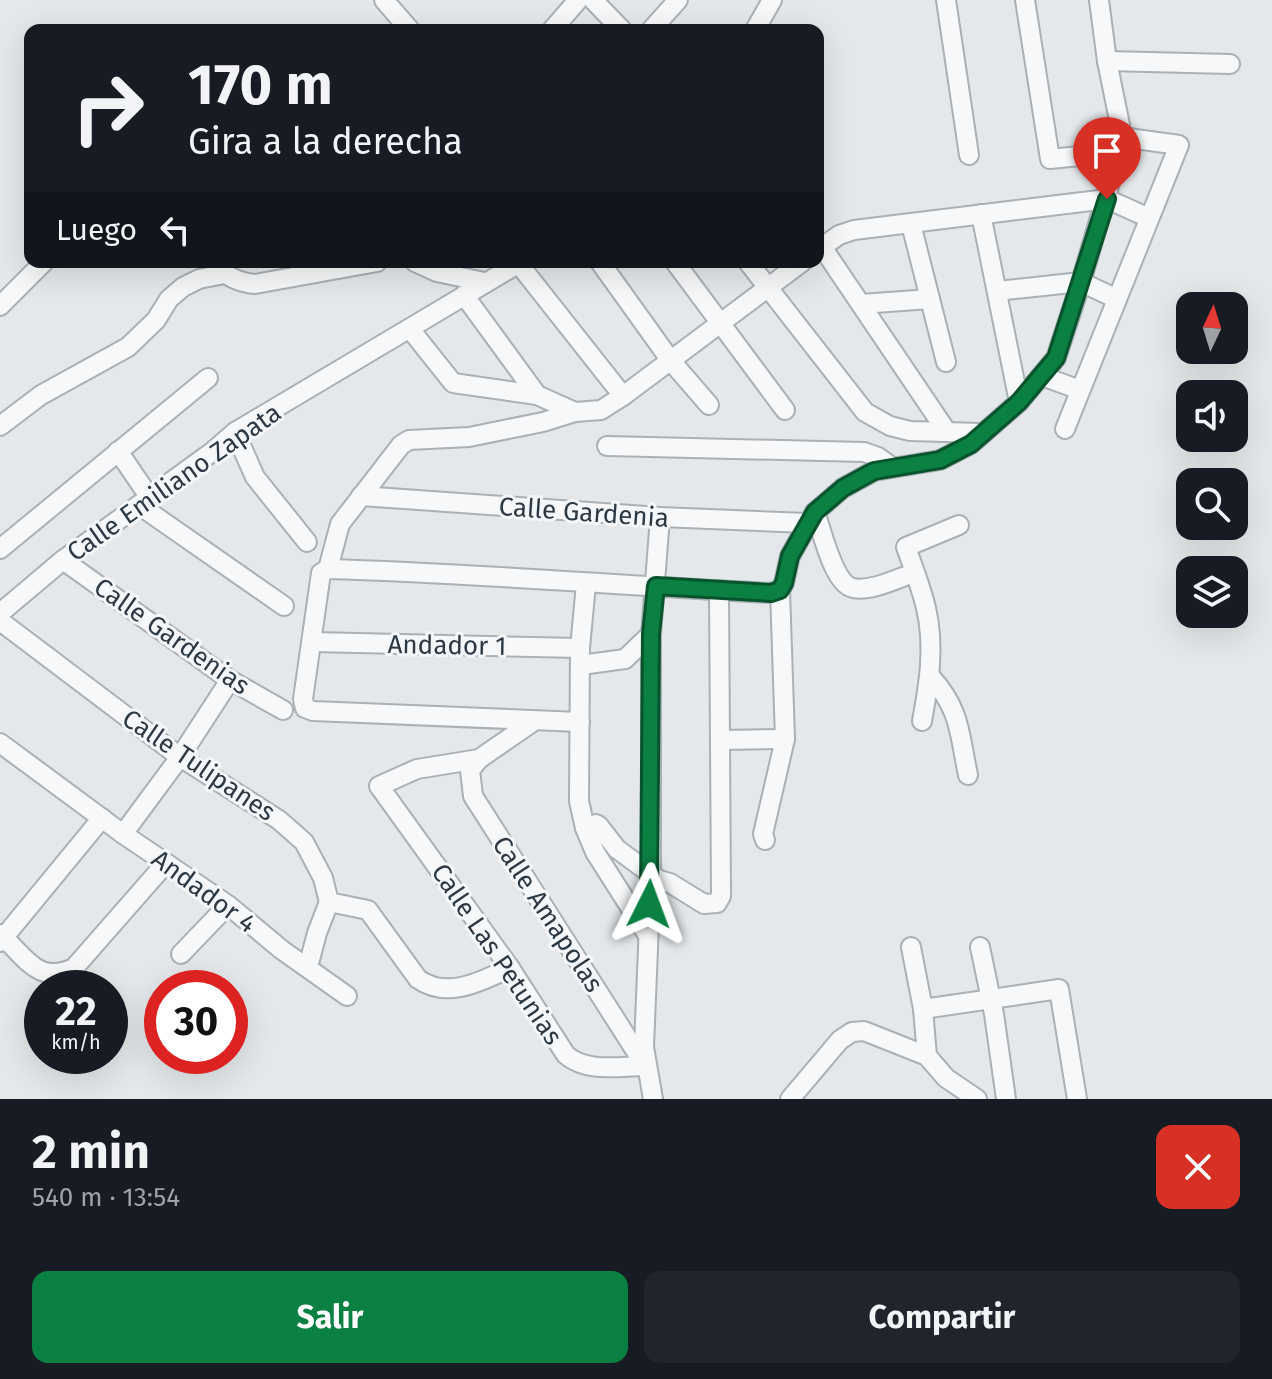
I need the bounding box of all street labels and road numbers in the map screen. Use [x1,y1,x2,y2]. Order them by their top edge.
street label: Calle Emiliano Zapata [61,397,287,568]
street label: Calle Gardenia [498,491,670,534]
street label: Calle Gardenias [88,571,255,701]
street label: Andador 1 [387,629,507,662]
street label: Calle Tulipanes [116,703,281,828]
street label: Calle Amapolas [486,830,610,998]
street label: Andador 4 [146,843,262,940]
street label: Calle Las Petunias [425,858,569,1051]

